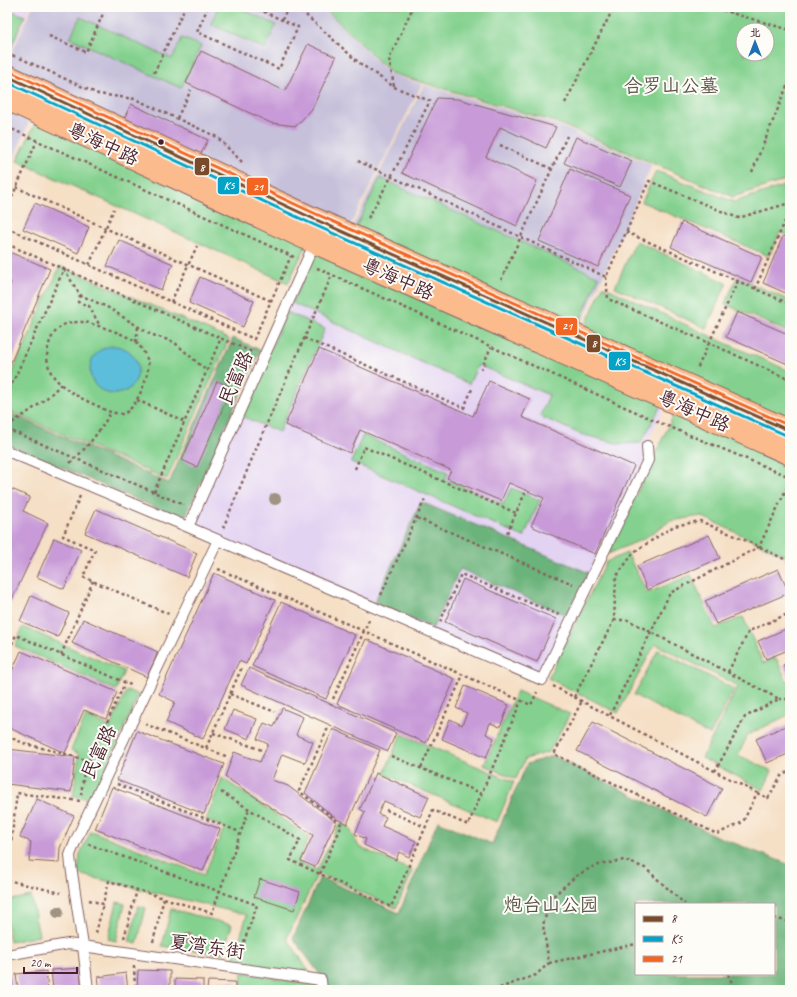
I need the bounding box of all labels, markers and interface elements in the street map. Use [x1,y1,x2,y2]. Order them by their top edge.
north arrow [735,22,775,62]
text: 北 [750,25,761,39]
park label: 合罗山公墓 [623,74,719,98]
street label: 粤海中路 [63,117,143,171]
unlabelled marker [156,137,166,147]
line badge: 8 [194,157,210,176]
text: 8 [200,160,207,174]
line badge: K5 [217,176,240,195]
line badge: 21 [246,177,269,196]
text: K5 [224,178,235,192]
text: 21 [253,180,264,194]
street label: 粤海中路 [358,253,438,305]
line badge: 21 [555,317,578,336]
text: 21 [562,319,573,333]
line badge: 8 [586,334,601,353]
text: 8 [592,336,599,350]
street label: 民富路 [213,347,259,409]
line badge: K5 [608,351,631,371]
text: K5 [615,354,626,368]
street label: 粤海中路 [654,385,734,437]
street label: 民富路 [76,721,122,783]
park label: 炮台山公园 [503,893,599,917]
legend [635,903,775,975]
text: 8 [671,911,678,927]
street label: 夏湾东街 [168,930,246,964]
text: K5 [671,931,683,947]
scale bar [24,949,77,975]
text: 21 [671,951,682,967]
text: 20 m [30,955,52,971]

